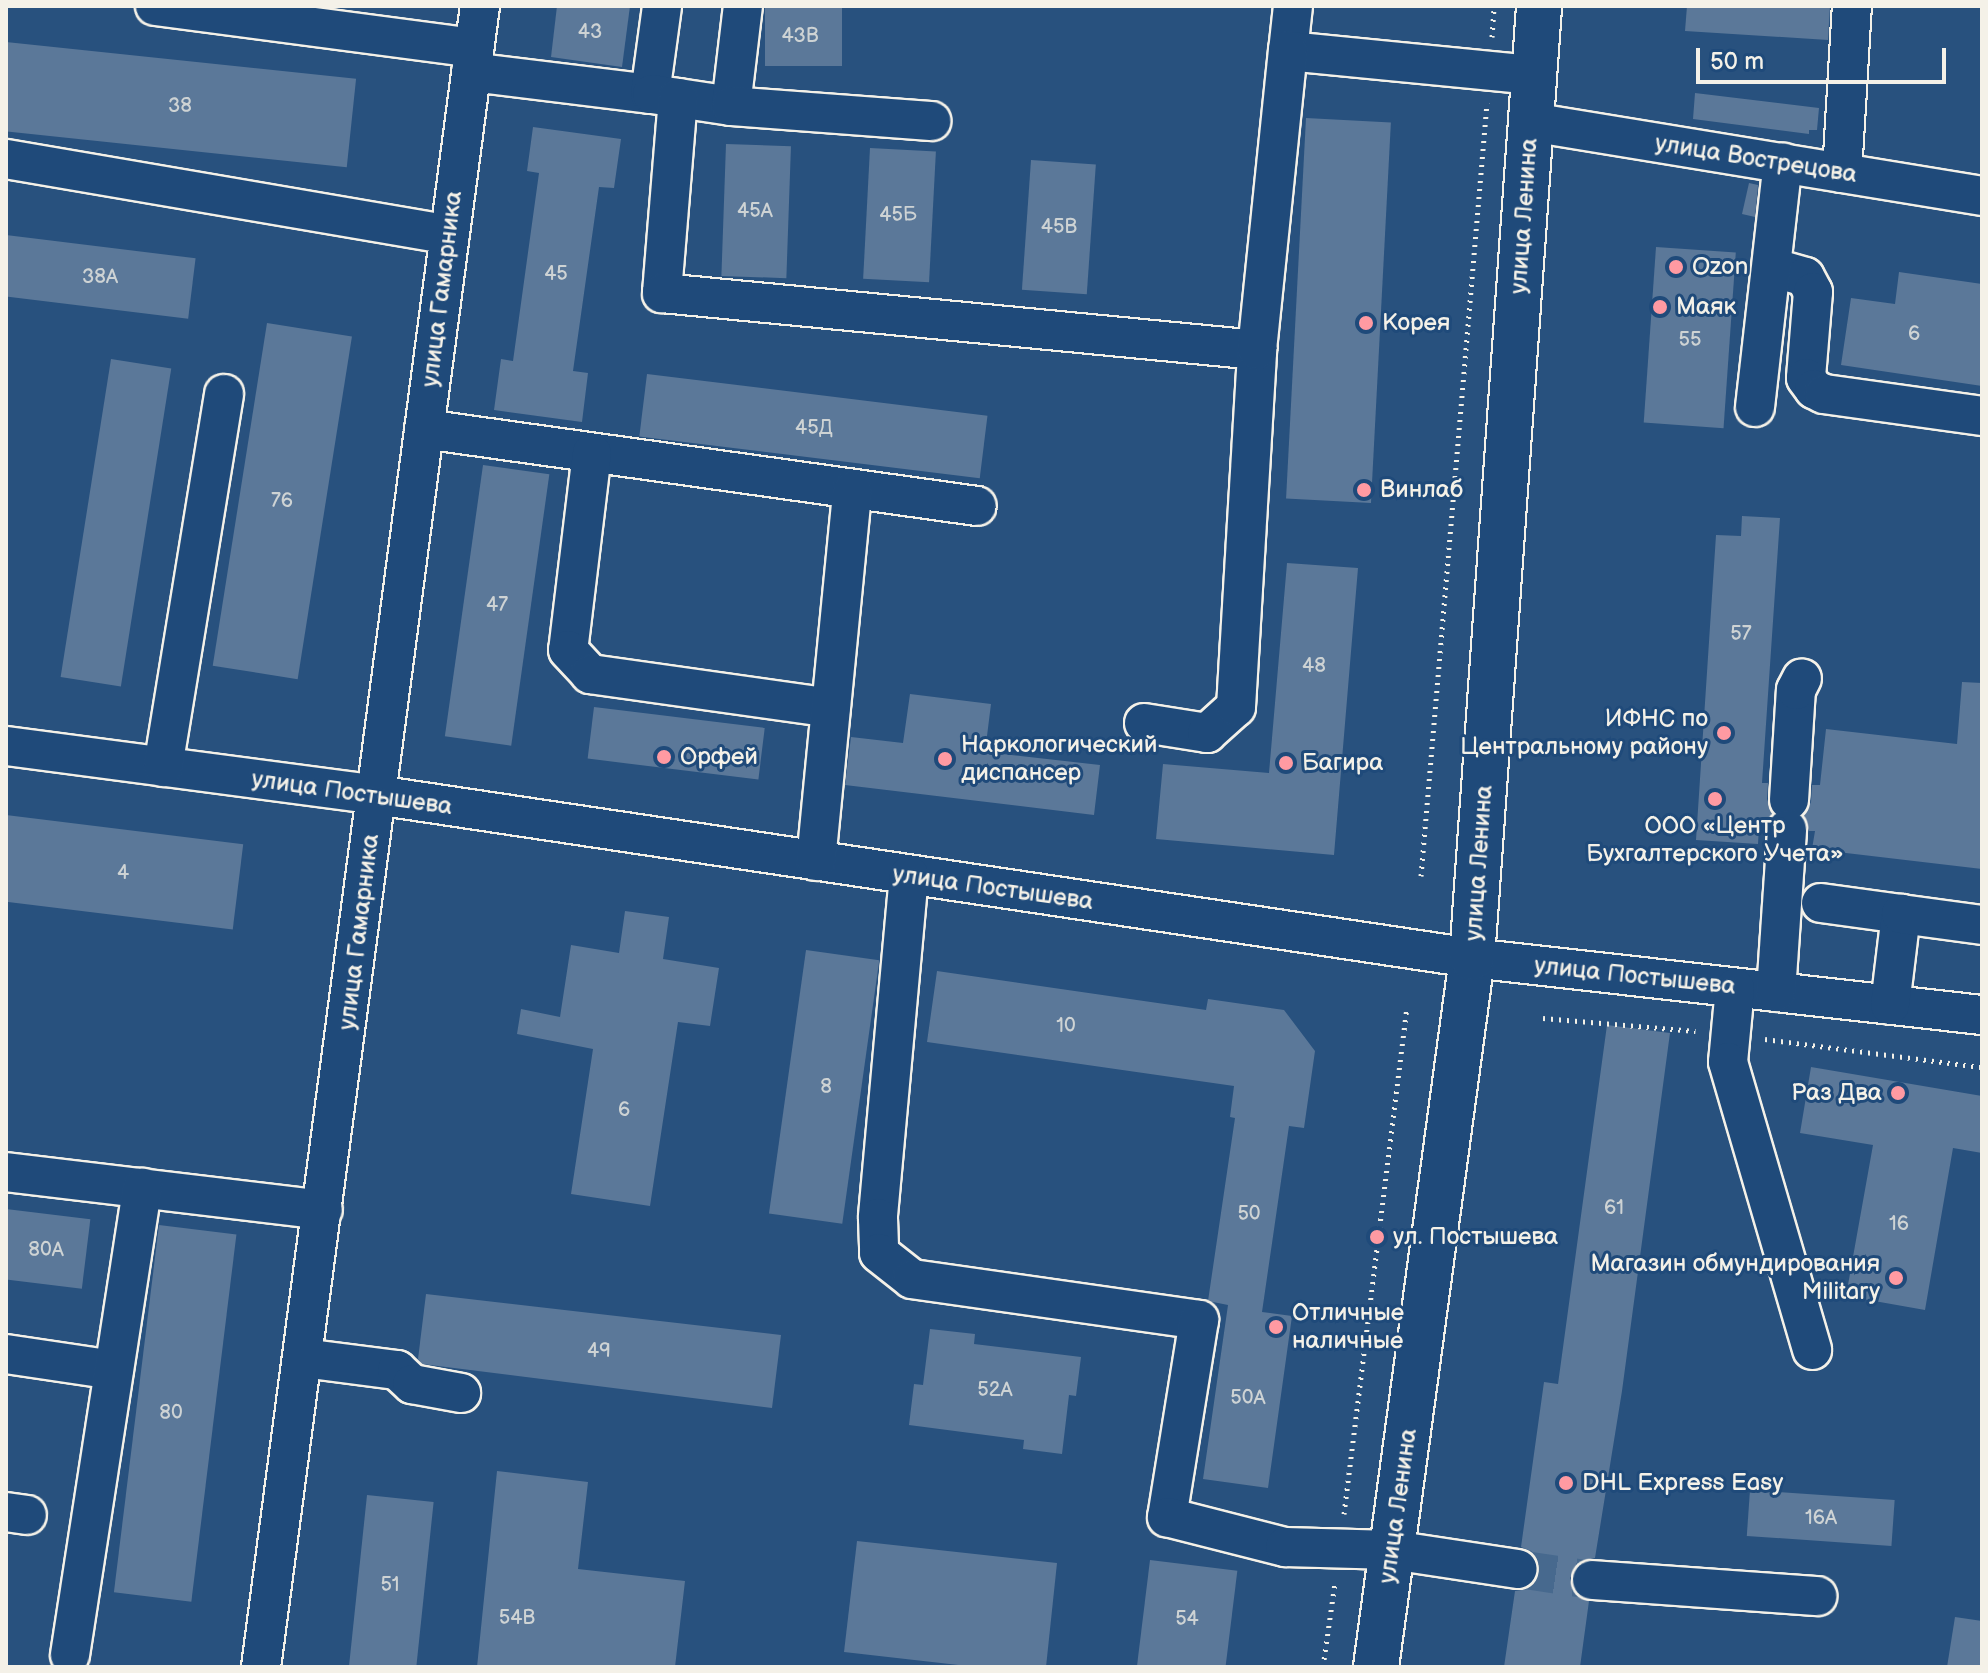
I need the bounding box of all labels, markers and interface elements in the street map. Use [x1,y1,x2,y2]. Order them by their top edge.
house number: 43 [578,20,602,44]
house number: 43В [781,24,819,48]
scale bar [1700,32,1950,82]
text: 50 m [1710,47,1764,76]
house number: 38 [168,94,192,118]
street label: улица Вострецова [1653,129,1859,189]
street label: улица Ленина [1504,137,1544,295]
street label: улица Гамарника [416,189,468,389]
house number: 45А [737,199,773,223]
house number: 45Б [879,203,917,227]
house number: 45В [1041,215,1077,239]
place label: Ozon [1692,253,1748,281]
marker: Ozon [1667,258,1685,276]
house number: 45 [544,262,568,286]
house number: 38А [82,265,118,289]
place label: Маяк [1676,293,1736,321]
marker: Маяк [1651,298,1669,316]
place label: Корея [1382,309,1450,337]
marker: Корея [1357,314,1375,332]
house number: 6 [1908,322,1920,346]
house number: 55 [1679,328,1701,352]
house number: 45Д [795,416,833,440]
place label: Винлаб [1380,476,1463,504]
marker: Винлаб [1355,481,1373,499]
house number: 76 [271,489,293,513]
house number: 47 [486,593,508,617]
house number: 57 [1730,622,1752,646]
house number: 48 [1302,654,1326,678]
place label: ИФНС по Центральному району [1460,705,1708,761]
marker: ИФНС по Центральному району [1715,724,1733,742]
place label: Наркологический диспансер [961,731,1158,787]
place label: Орфей [680,743,758,771]
marker: Орфей [655,748,673,766]
place label: Багира [1302,749,1383,777]
marker: Наркологический диспансер [936,750,954,768]
marker: Багира [1277,754,1295,772]
street label: улица Постышева [250,765,454,821]
street label: улица Ленина [1459,784,1499,942]
marker: ООО «Центр Бухгалтерского Учета» [1706,790,1724,808]
place label: ООО «Центр Бухгалтерского Учета» [1586,812,1844,868]
street label: улица Гамарника [333,832,385,1032]
street label: улица Постышева [891,860,1095,916]
house number: 4 [117,861,129,885]
street label: улица Постышева [1533,951,1737,1001]
house number: 10 [1056,1014,1076,1038]
house number: 8 [820,1075,832,1099]
place label: Раз Два [1791,1079,1882,1107]
marker: Раз Два [1889,1084,1907,1102]
house number: 6 [618,1098,630,1122]
house number: 61 [1604,1196,1624,1220]
house number: 50 [1237,1202,1261,1226]
house number: 16 [1889,1212,1909,1236]
place label: ул. Постышева [1393,1223,1558,1251]
marker: ул. Постышева [1368,1228,1386,1246]
house number: 80А [28,1238,64,1262]
place label: Магазин обмундирования Military [1591,1250,1880,1306]
marker: Магазин обмундирования Military [1887,1269,1905,1287]
place label: Отличные наличные [1292,1299,1404,1355]
marker: Отличные наличные [1267,1318,1285,1336]
house number: 49 [587,1339,611,1363]
house number: 52А [977,1378,1013,1402]
house number: 50А [1230,1386,1266,1410]
house number: 80 [159,1401,183,1425]
street label: улица Ленина [1373,1427,1423,1585]
place label: DHL Express Easy [1582,1469,1783,1497]
marker: DHL Express Easy [1557,1474,1575,1492]
house number: 16А [1805,1506,1837,1530]
house number: 51 [380,1573,400,1597]
house number: 54В [499,1606,535,1630]
house number: 54 [1175,1607,1199,1631]

